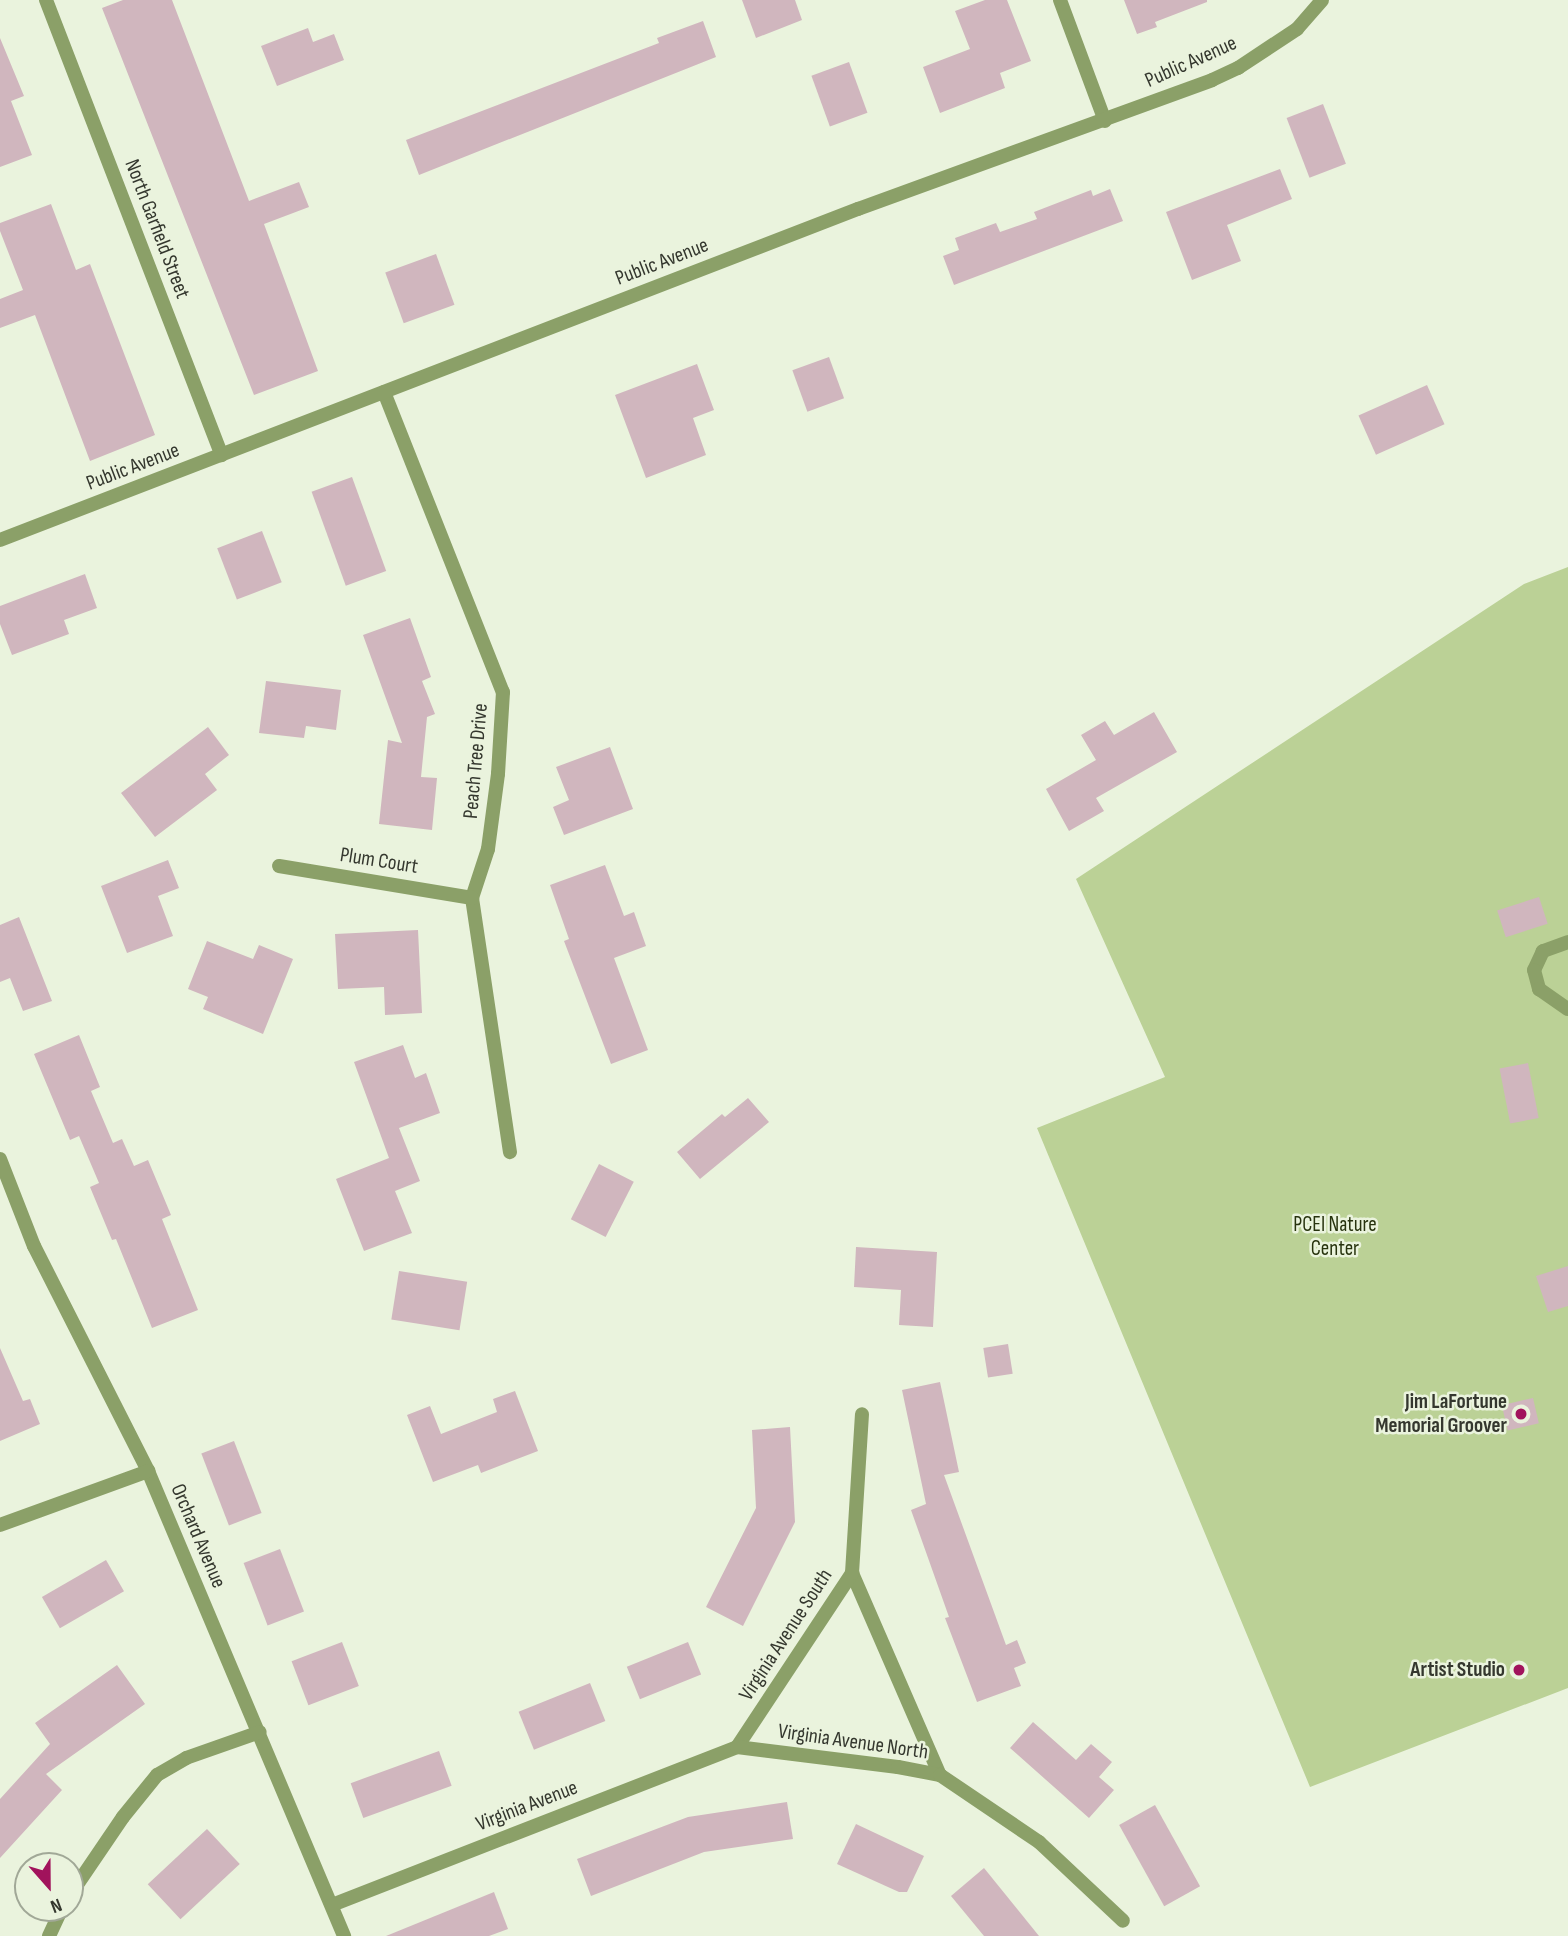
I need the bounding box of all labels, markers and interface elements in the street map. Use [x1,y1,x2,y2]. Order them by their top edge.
street label: Public Avenue [1141,31,1241,93]
street label: North Garfield Street [119,156,195,302]
street label: Public Avenue [612,233,712,291]
street label: Public Avenue [83,438,183,496]
street label: Peach Tree Drive [458,702,494,820]
street label: Plum Court [338,842,420,880]
park label: PCEI Nature Center [1293,1212,1377,1262]
place label: Jim LaFortune Memorial Groover [1375,1389,1507,1439]
marker: Jim LaFortune Memorial Groover [1513,1406,1529,1422]
street label: Orchard Avenue [165,1480,231,1592]
street label: Virginia Avenue South [734,1564,838,1706]
place label: Artist Studio [1410,1657,1505,1683]
marker: Artist Studio [1511,1662,1527,1678]
street label: Virginia Avenue North [776,1719,930,1765]
street label: Virginia Avenue [473,1775,581,1837]
north arrow [14,1852,84,1922]
text: N [47,1893,65,1918]

